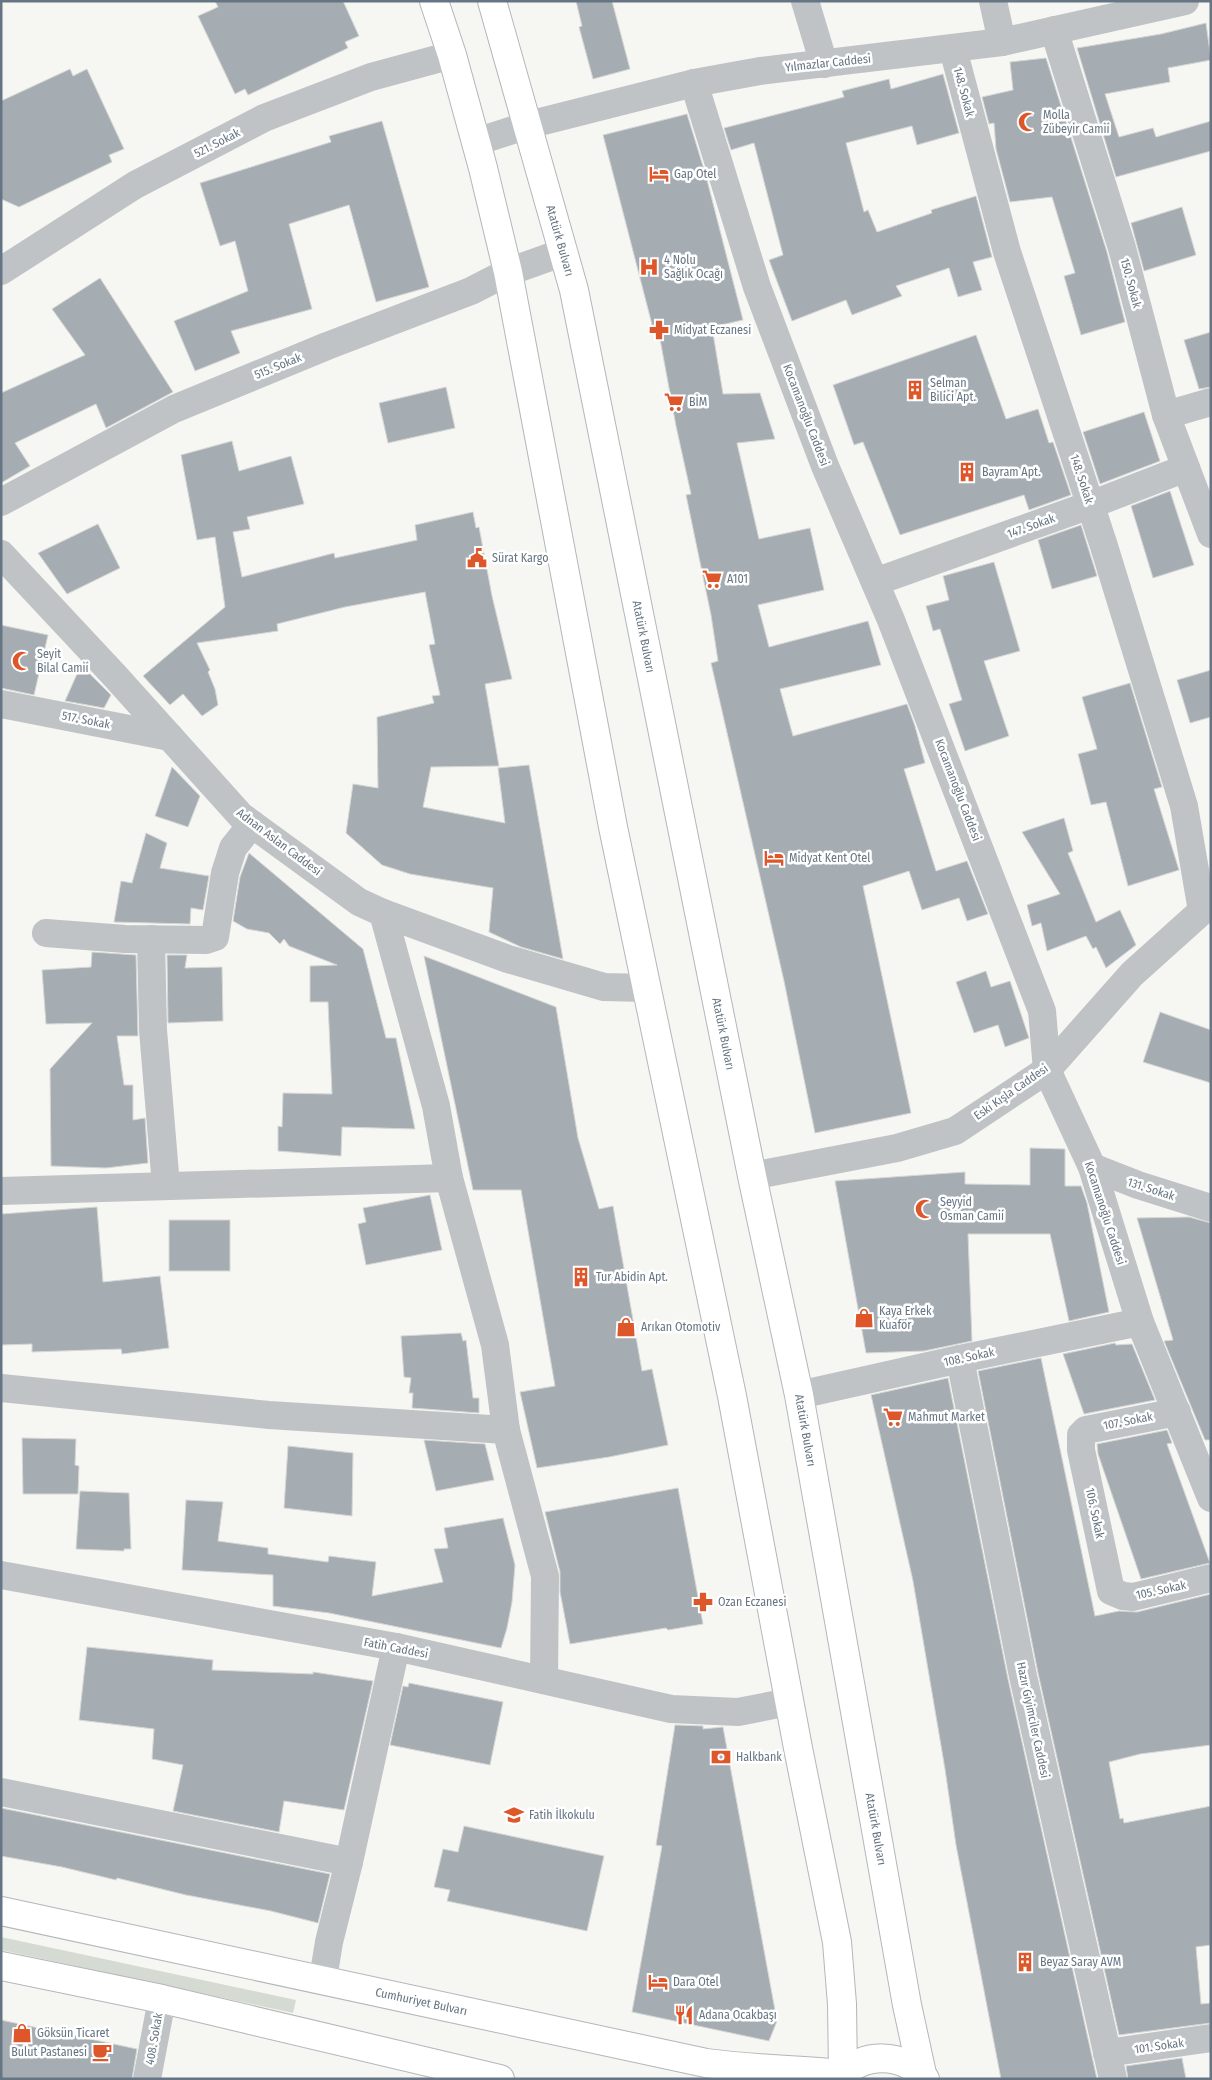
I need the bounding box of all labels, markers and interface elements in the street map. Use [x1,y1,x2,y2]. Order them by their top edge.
street label: Yılmazlar Caddesi [784,52,872,74]
street label: 148. Sokak [951,66,977,119]
place label: Molla Zübeyir Camii [1043,108,1109,136]
mosque icon: Molla Zübeyir Camii [1017,111,1039,133]
street label: 521. Sokak [192,125,243,160]
hotel icon: Gap Otel [648,163,670,185]
place label: Gap Otel [674,167,716,181]
street label: Atatürk Bulvarı [543,203,577,278]
place label: 4 Nolu Sağlık Ocağı [664,253,723,281]
hospital icon: 4 Nolu Sağlık Ocağı [638,256,660,278]
street label: 150. Sokak [1118,257,1144,310]
pharmacy icon: Midyat Eczanesi [648,319,670,341]
place label: Midyat Eczanesi [674,323,751,337]
street label: 515. Sokak [252,350,304,382]
street label: Kocamanoğlu Caddesi [780,362,832,468]
place label: Selman Bilici Apt. [930,376,976,404]
building icon: Selman Bilici Apt. [904,379,926,401]
supermarket icon: BİM [663,391,685,413]
place label: BİM [689,394,707,409]
street label: 148. Sokak [1067,453,1097,506]
building icon: Bayram Apt. [956,461,978,483]
place label: Bayram Apt. [982,465,1041,479]
street label: 147. Sokak [1005,511,1057,541]
public building icon: Sürat Kargo [466,547,488,569]
place label: Sürat Kargo [492,551,549,565]
supermarket icon: A101 [701,568,723,590]
place label: A101 [727,572,748,586]
street label: Atatürk Bulvarı [630,599,658,674]
place label: Seyit Bilal Camii [37,647,89,675]
mosque icon: Seyit Bilal Camii [11,650,33,672]
street label: 517. Sokak [61,708,112,732]
street label: Kocamanoğlu Caddesi [932,737,984,843]
street label: Adnan Aslan Caddesi [234,806,324,878]
hotel icon: Midyat Kent Otel [763,847,785,869]
place label: Midyat Kent Otel [789,851,870,865]
street label: Atatürk Bulvarı [709,997,737,1071]
street label: Eski Kışla Caddesi [971,1061,1051,1123]
street label: Kocamanoğlu Caddesi [1082,1160,1128,1266]
street label: 131. Sokak [1126,1175,1177,1203]
place label: Seyyid Osman Camii [940,1195,1004,1223]
mosque icon: Seyyid Osman Camii [914,1198,936,1220]
building icon: Tur Abidin Apt. [570,1266,592,1288]
place label: Tur Abidin Apt. [596,1270,668,1284]
place label: Kaya Erkek Kuaför [879,1304,932,1332]
shop icon: Kaya Erkek Kuaför [853,1307,875,1329]
shop icon: Arıkan Otomotiv [615,1316,637,1338]
place label: Arıkan Otomotiv [641,1320,721,1334]
street label: 108. Sokak [942,1345,996,1369]
street label: Atatürk Bulvarı [792,1393,819,1468]
supermarket icon: Mahmut Market [882,1406,904,1428]
street label: 107. Sokak [1102,1409,1154,1433]
place label: Mahmut Market [908,1410,985,1424]
street label: 106. Sokak [1083,1486,1107,1540]
street label: 105. Sokak [1135,1578,1188,1602]
pharmacy icon: Ozan Eczanesi [692,1591,714,1613]
place label: Ozan Eczanesi [718,1595,786,1609]
street label: Fatih Caddesi [363,1635,429,1661]
street label: Hazır Giyimciler Caddesi [1014,1661,1052,1779]
bank icon: Halkbank [710,1746,732,1768]
place label: Halkbank [736,1750,782,1764]
street label: Atatürk Bulvarı [863,1792,889,1866]
school or university icon: Fatih İlkokulu [503,1804,525,1826]
place label: Fatih İlkokulu [529,1807,595,1822]
building icon: Beyaz Saray AVM [1014,1951,1036,1973]
place label: Beyaz Saray AVM [1040,1955,1121,1969]
hotel icon: Dara Otel [647,1971,669,1993]
place label: Dara Otel [673,1975,719,1989]
street label: Cumhuriyet Bulvarı [374,1985,469,2018]
restaurant icon: Adana Ocakbaşı [673,2004,695,2026]
place label: Adana Ocakbaşı [699,2008,777,2022]
street label: 408. Sokak [143,2011,166,2066]
shop icon: Göksün Ticaret [11,2022,33,2044]
place label: Göksün Ticaret [37,2026,110,2040]
street label: 101. Sokak [1133,2036,1185,2056]
cafe icon: Bulut Pastanesi [91,2041,113,2063]
place label: Bulut Pastanesi [11,2045,87,2059]

